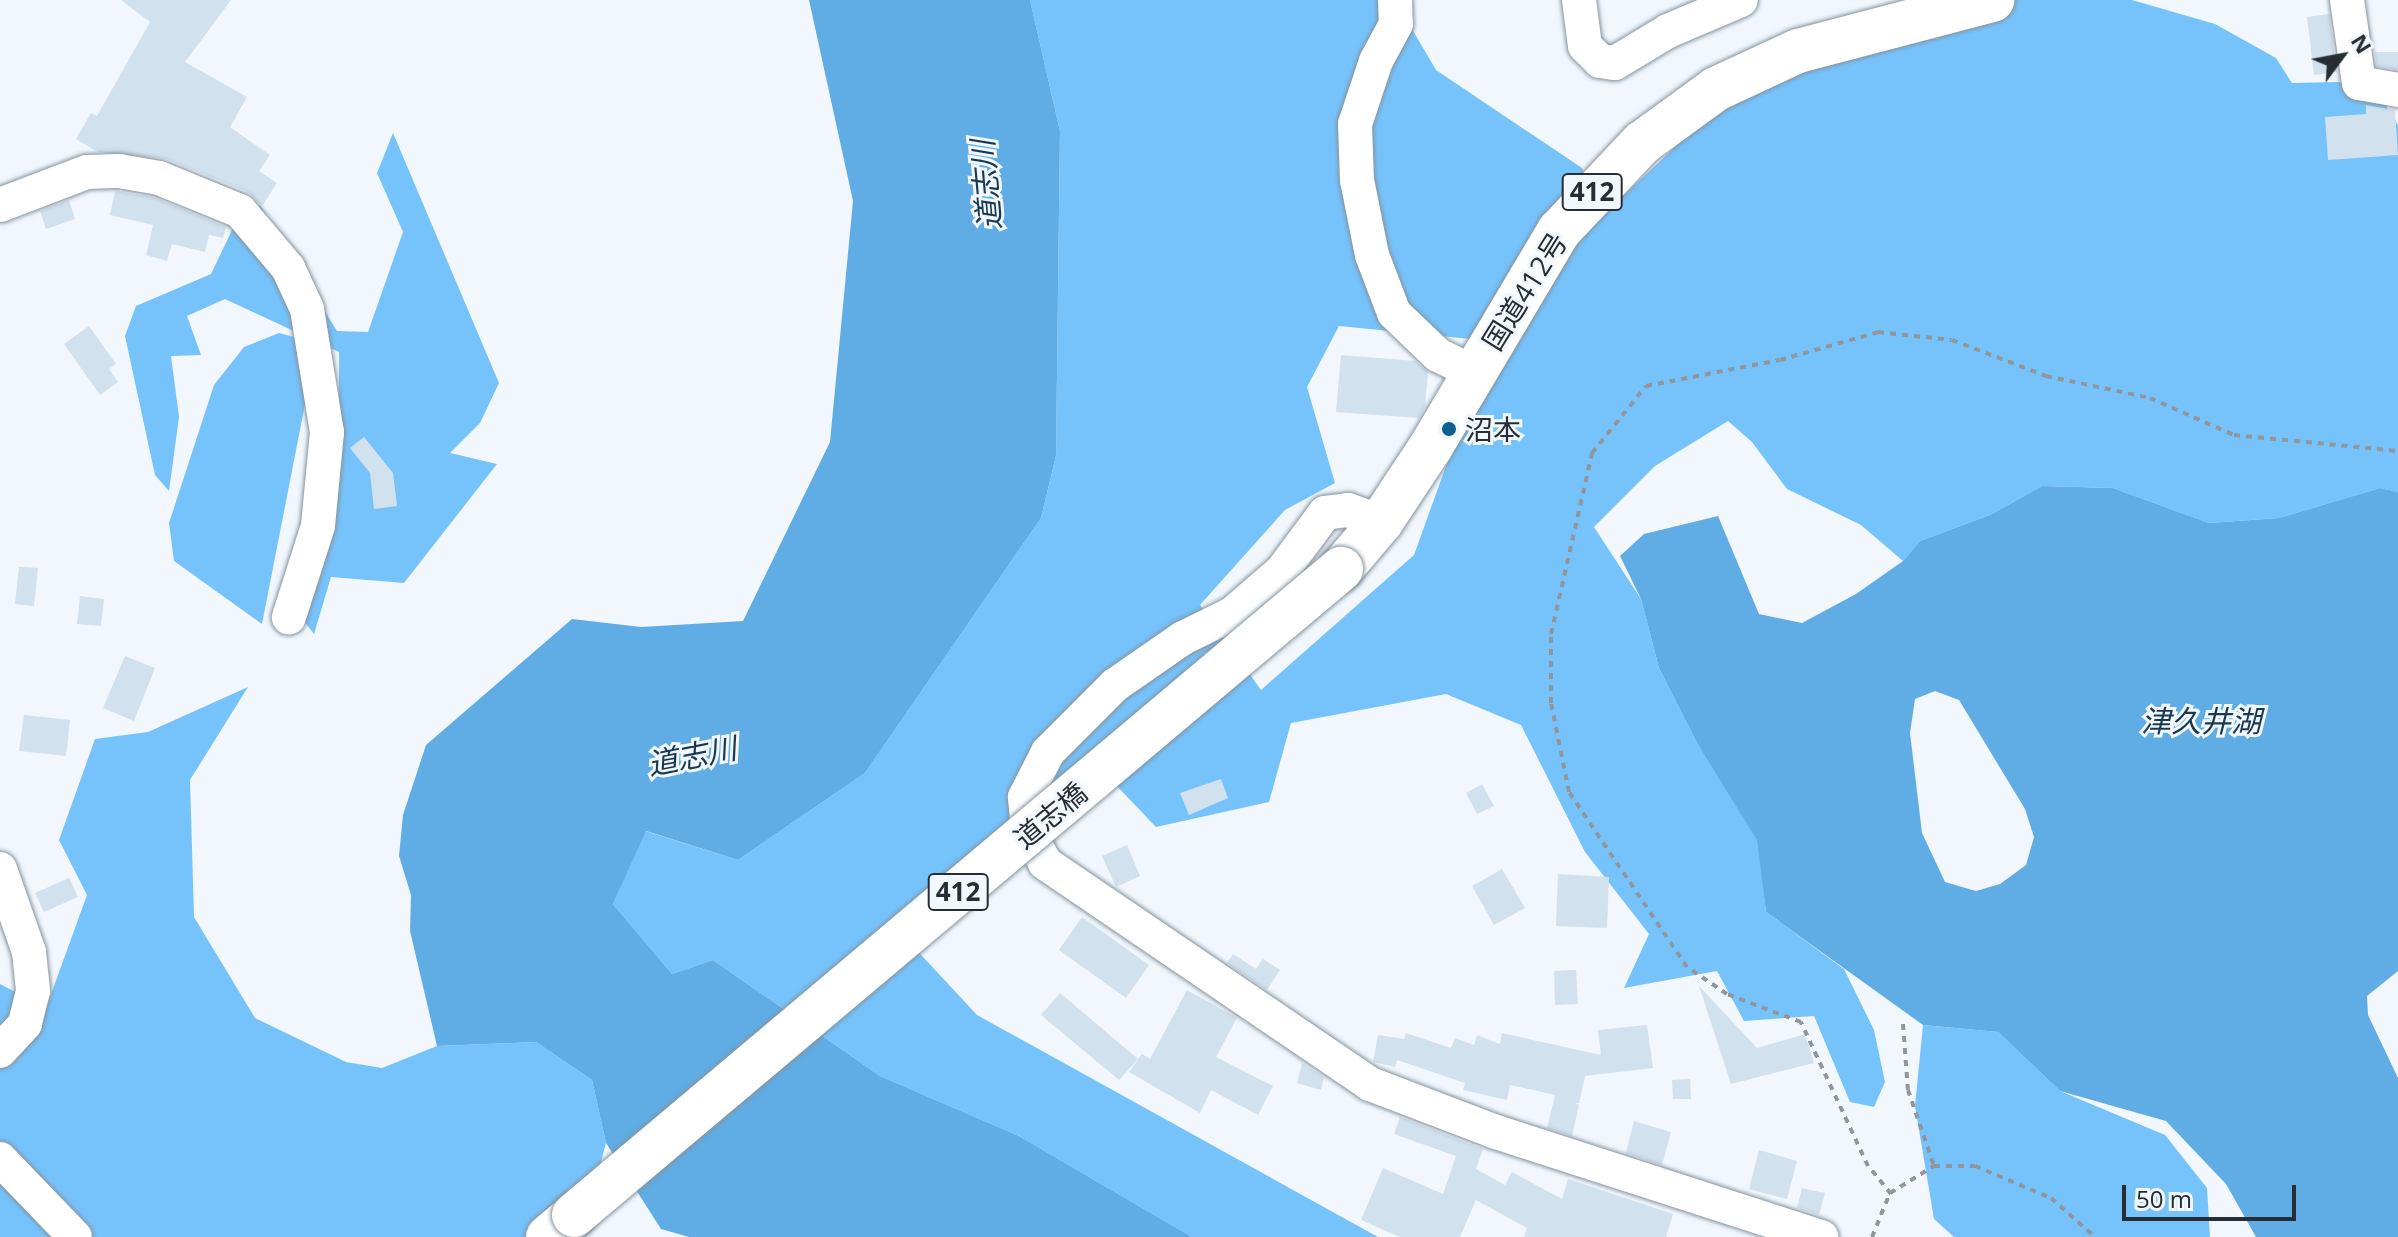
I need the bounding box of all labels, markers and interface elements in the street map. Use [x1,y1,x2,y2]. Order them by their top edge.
north arrow [2302,16,2382,96]
text: N [2345,28,2380,59]
water label: 道志川 [964,139,1008,231]
road number: 412 [1560,170,1624,214]
street label: 国道412号 [1475,226,1573,356]
place label: 沼本 [1465,412,1521,446]
marker: 沼本 [1440,420,1458,438]
water label: 津久井湖 [2141,703,2261,739]
water label: 道志川 [644,730,740,782]
street label: 道志橋 [1007,775,1093,855]
road number: 412 [926,870,990,914]
scale bar [2126,1169,2300,1219]
text: 50 m [2136,1182,2192,1215]

